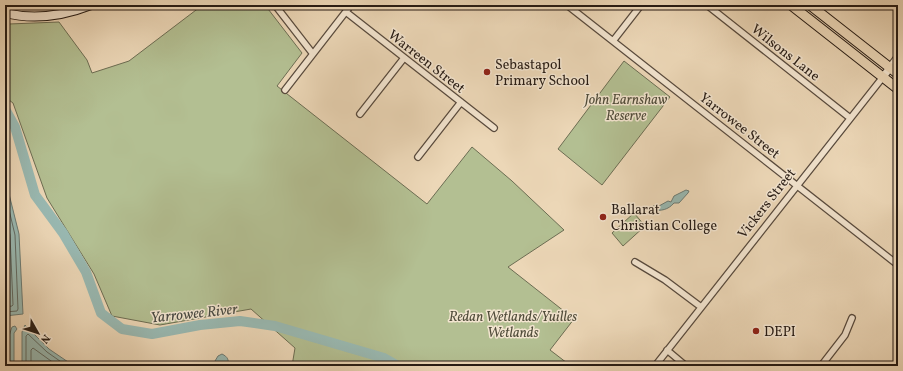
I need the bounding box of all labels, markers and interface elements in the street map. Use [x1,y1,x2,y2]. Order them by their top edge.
street label: Wilsons Lane [747,20,824,86]
street label: Warreen Street [384,26,469,98]
place label: Sebastapol Primary School [495,56,589,91]
marker: Sebastapol Primary School [482,67,492,77]
street label: Yarrowee Street [695,89,783,164]
park label: John Earnshaw Reserve [582,91,668,126]
street label: Vickers Street [734,165,801,243]
place label: Ballarat Christian College [611,201,717,236]
marker: Ballarat Christian College [598,212,608,222]
water label: Yarrowee River [149,299,239,330]
park label: Redan Wetlands/Yuilles Wetlands [449,308,577,343]
north arrow [18,313,58,353]
place label: DEPI [764,323,796,342]
marker: DEPI [751,326,761,336]
text: N [36,331,53,346]

